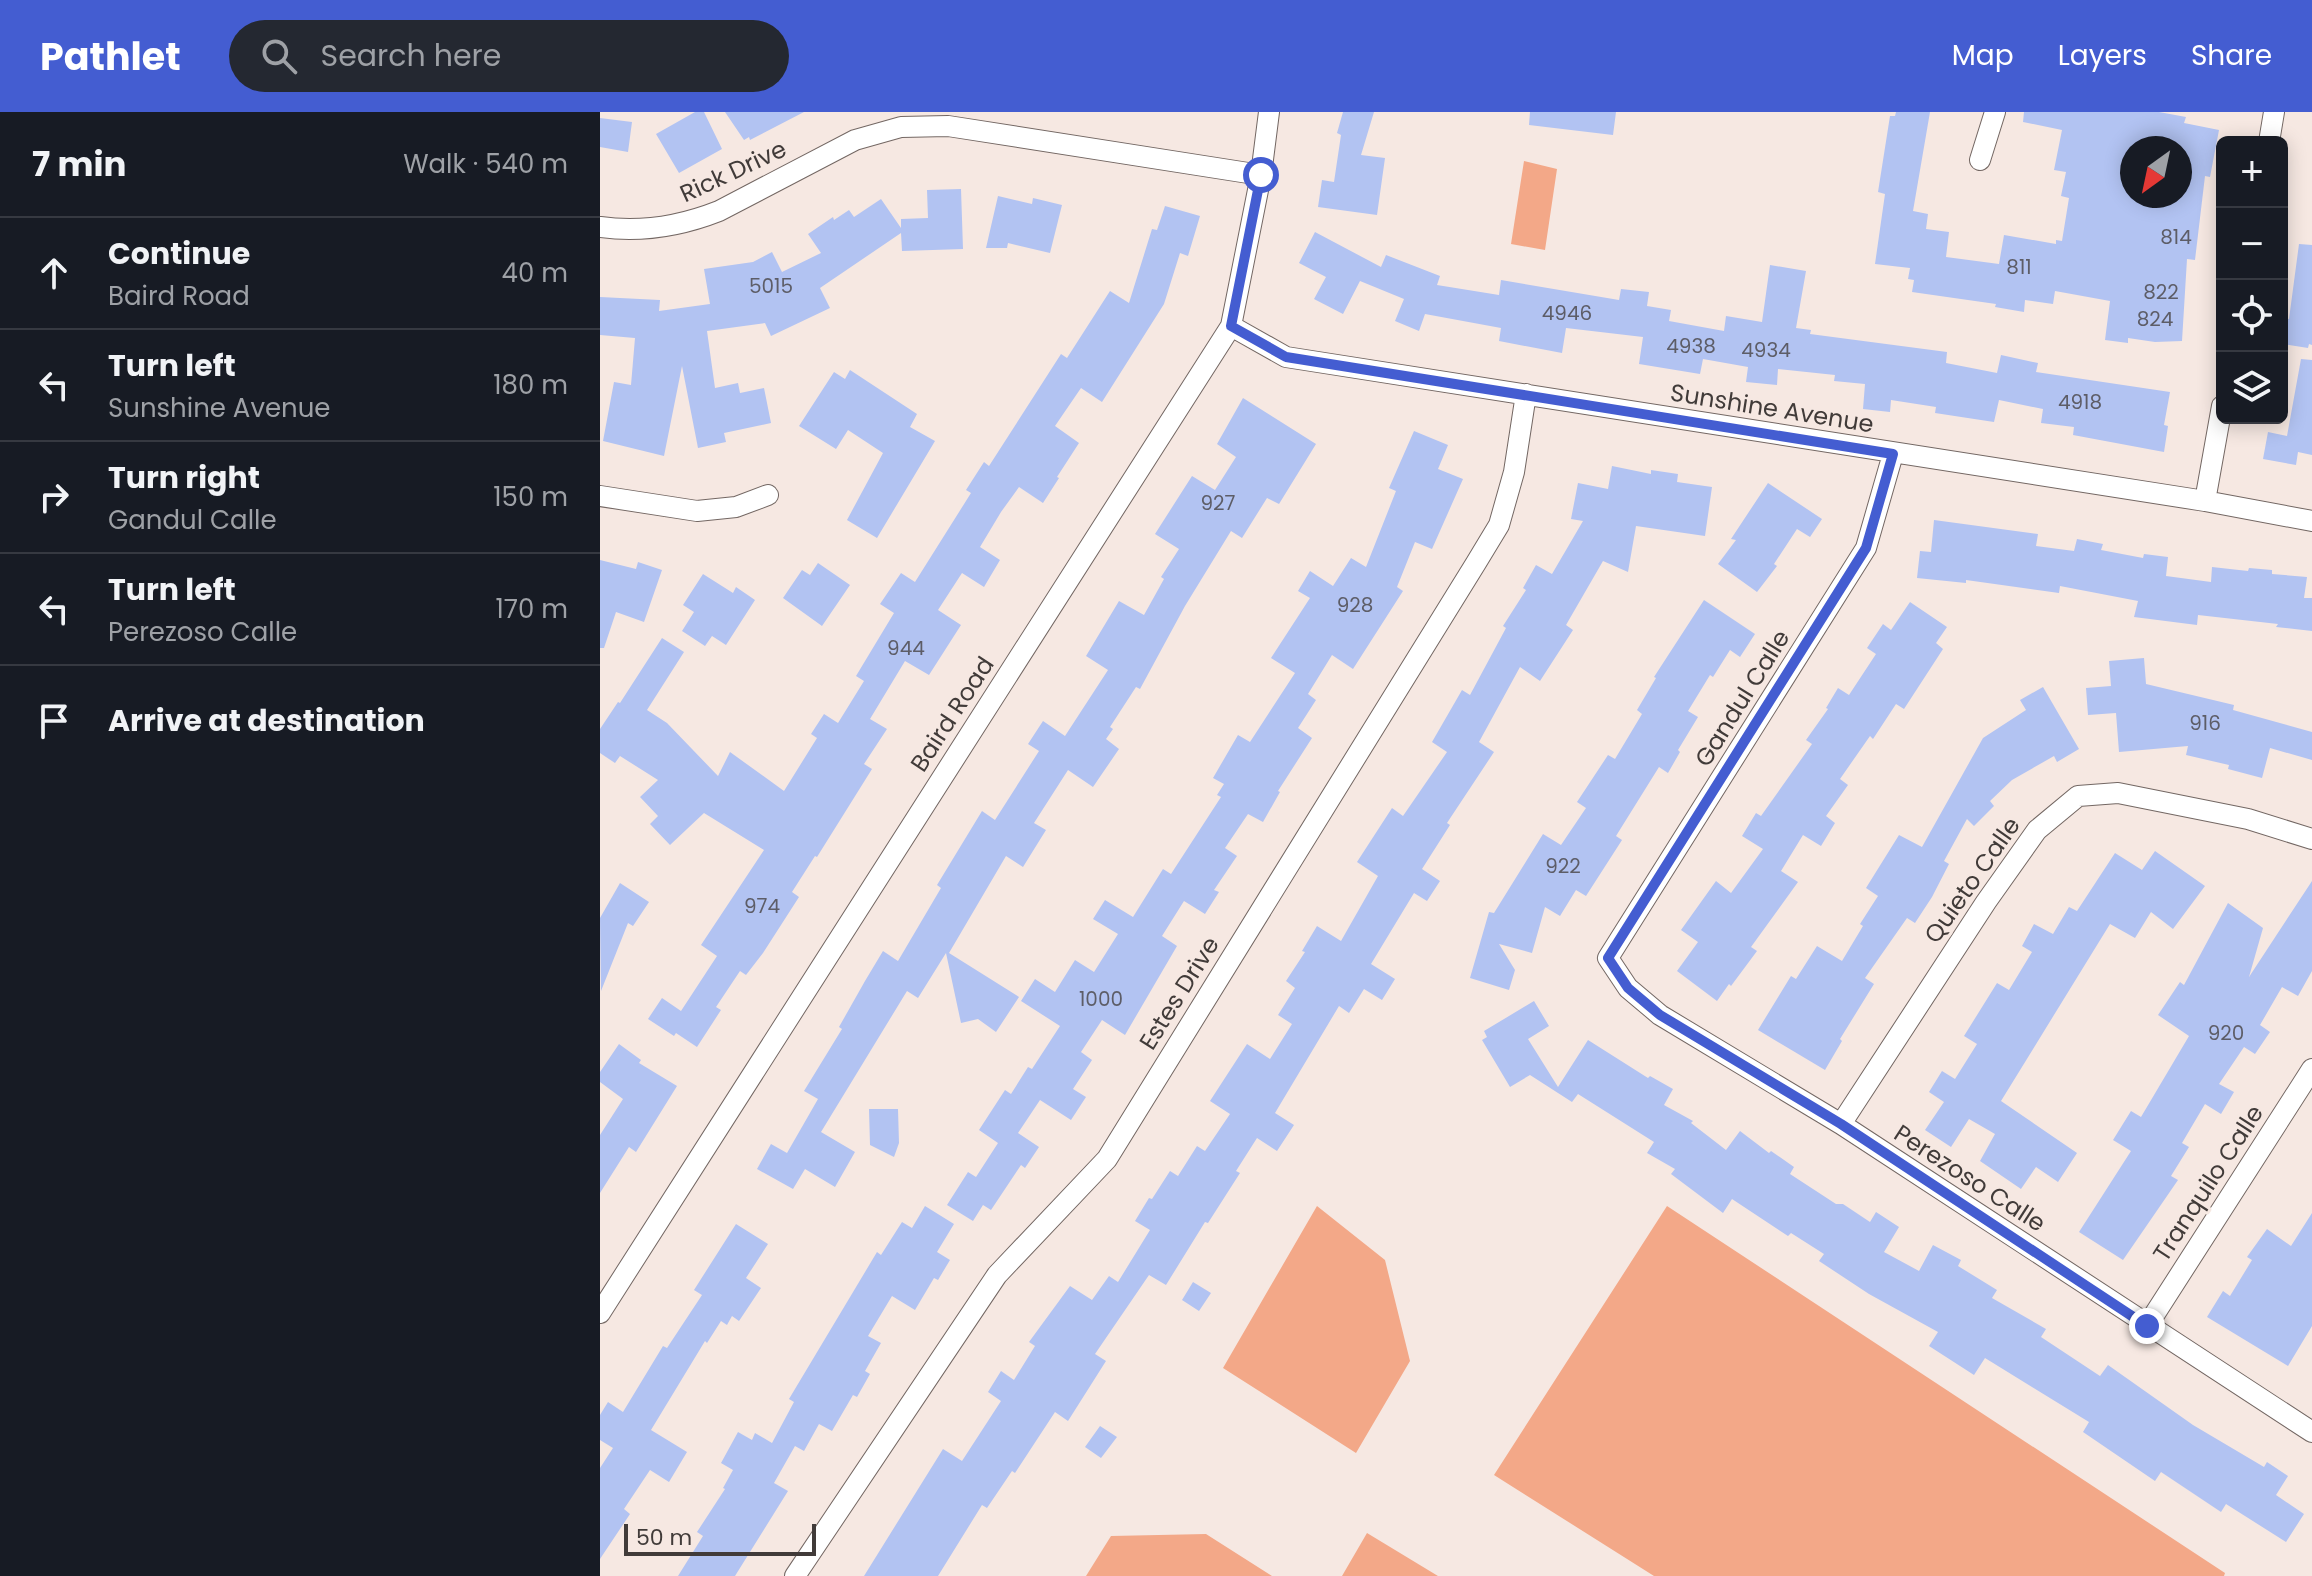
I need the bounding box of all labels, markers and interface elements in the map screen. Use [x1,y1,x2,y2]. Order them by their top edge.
search box [229,20,789,92]
text: Pathlet [40,30,181,83]
icon: search [257,34,301,78]
text: Search here [321,34,501,77]
text: Map [1952,36,2014,75]
text: Layers [2058,36,2147,75]
text: Share [2191,36,2272,75]
street label: Rick Drive [674,132,792,210]
north arrow [2120,136,2192,208]
map controls [2216,136,2288,424]
button: + [2216,136,2288,208]
text: 7 min [32,140,126,188]
text: Walk · 540 m [403,146,568,182]
route start [1243,157,1279,193]
button: − [2216,208,2288,280]
house number: 814 [2160,223,2192,251]
text: Continue [108,232,250,275]
icon: ahead [32,251,76,295]
house number: 811 [2006,253,2032,281]
text: 40 m [502,255,568,291]
house number: 5015 [749,272,793,300]
text: Baird Road [108,278,250,314]
house number: 822 [2143,278,2179,306]
button: locate [2216,280,2288,352]
house number: 4946 [1542,299,1592,327]
house number: 824 [2137,305,2173,333]
house number: 4938 [1666,332,1716,360]
house number: 4934 [1741,336,1791,364]
text: Turn left [108,344,236,387]
button: layers [2216,352,2288,424]
icon: left [32,363,76,407]
text: 180 m [493,367,568,403]
street label: Sunshine Avenue [1668,376,1876,440]
house number: 4918 [2058,388,2102,416]
text: Sunshine Avenue [108,390,330,426]
text: Turn right [108,456,260,499]
icon: right [32,475,76,519]
text: 150 m [493,479,568,515]
house number: 927 [1200,489,1236,517]
text: Gandul Calle [108,502,277,538]
text: Turn left [108,568,236,611]
icon: left [32,587,76,631]
text: 170 m [495,591,568,627]
house number: 928 [1337,591,1373,619]
text: Perezoso Calle [108,614,297,650]
street label: Gandul Calle [1687,623,1797,773]
house number: 944 [887,634,925,662]
street label: Baird Road [903,650,1001,778]
icon: arrive [32,699,76,743]
text: Arrive at destination [108,699,425,742]
house number: 916 [2189,709,2221,737]
street label: Quieto Calle [1916,810,2028,950]
house number: 922 [1545,852,1581,880]
house number: 974 [744,892,780,920]
street label: Estes Drive [1131,930,1227,1056]
house number: 1000 [1079,985,1123,1013]
house number: 920 [2208,1019,2244,1047]
street label: Tranquilo Calle [2145,1098,2271,1268]
street label: Perezoso Calle [1888,1117,2052,1239]
route end [2129,1308,2165,1344]
scale bar [624,1520,816,1556]
text: 50 m [636,1522,692,1553]

